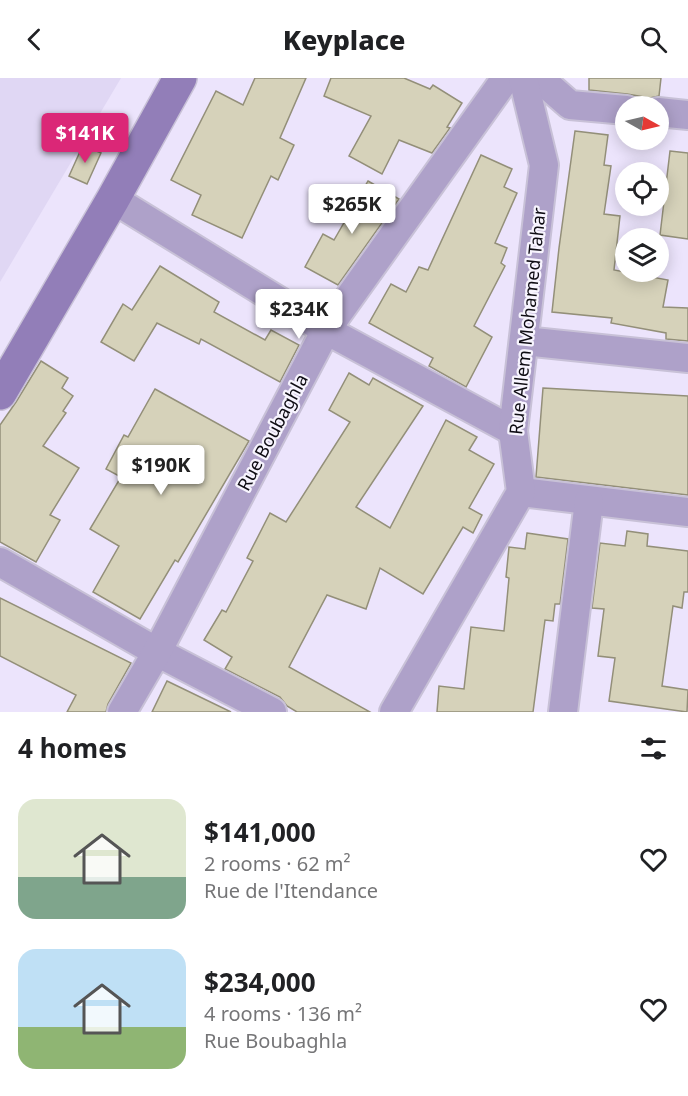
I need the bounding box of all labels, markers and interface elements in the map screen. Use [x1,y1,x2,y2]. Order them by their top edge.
text: Keyplace [283,21,405,58]
icon: back [18,23,51,56]
icon: search [637,23,670,56]
north arrow [615,96,669,150]
map controls [615,96,669,282]
pin: $141K [43,113,127,164]
text: $141K [55,119,115,146]
button: locate [615,162,669,216]
pin: $265K [310,184,394,235]
text: $265K [322,190,382,217]
street label: Rue Allem Mohamed Tahar [503,206,551,436]
button: layers [615,228,669,282]
pin: $234K [257,289,341,340]
text: $234K [269,295,329,322]
street label: Rue Boubaghla [231,369,313,495]
pin: $190K [119,445,203,496]
text: $190K [131,451,191,478]
text: 4 homes [18,730,127,766]
icon: filters [637,732,670,765]
text: $141,000 [204,814,316,850]
icon: home [66,823,138,895]
icon: heart [637,843,670,876]
text: 2 rooms · 62 m² [204,850,351,877]
text: Rue de l'Itendance [204,877,378,904]
text: $234,000 [204,964,316,1000]
icon: home [66,973,138,1045]
icon: heart [637,993,670,1026]
text: 4 rooms · 136 m² [204,1000,362,1027]
text: Rue Boubaghla [204,1027,347,1054]

